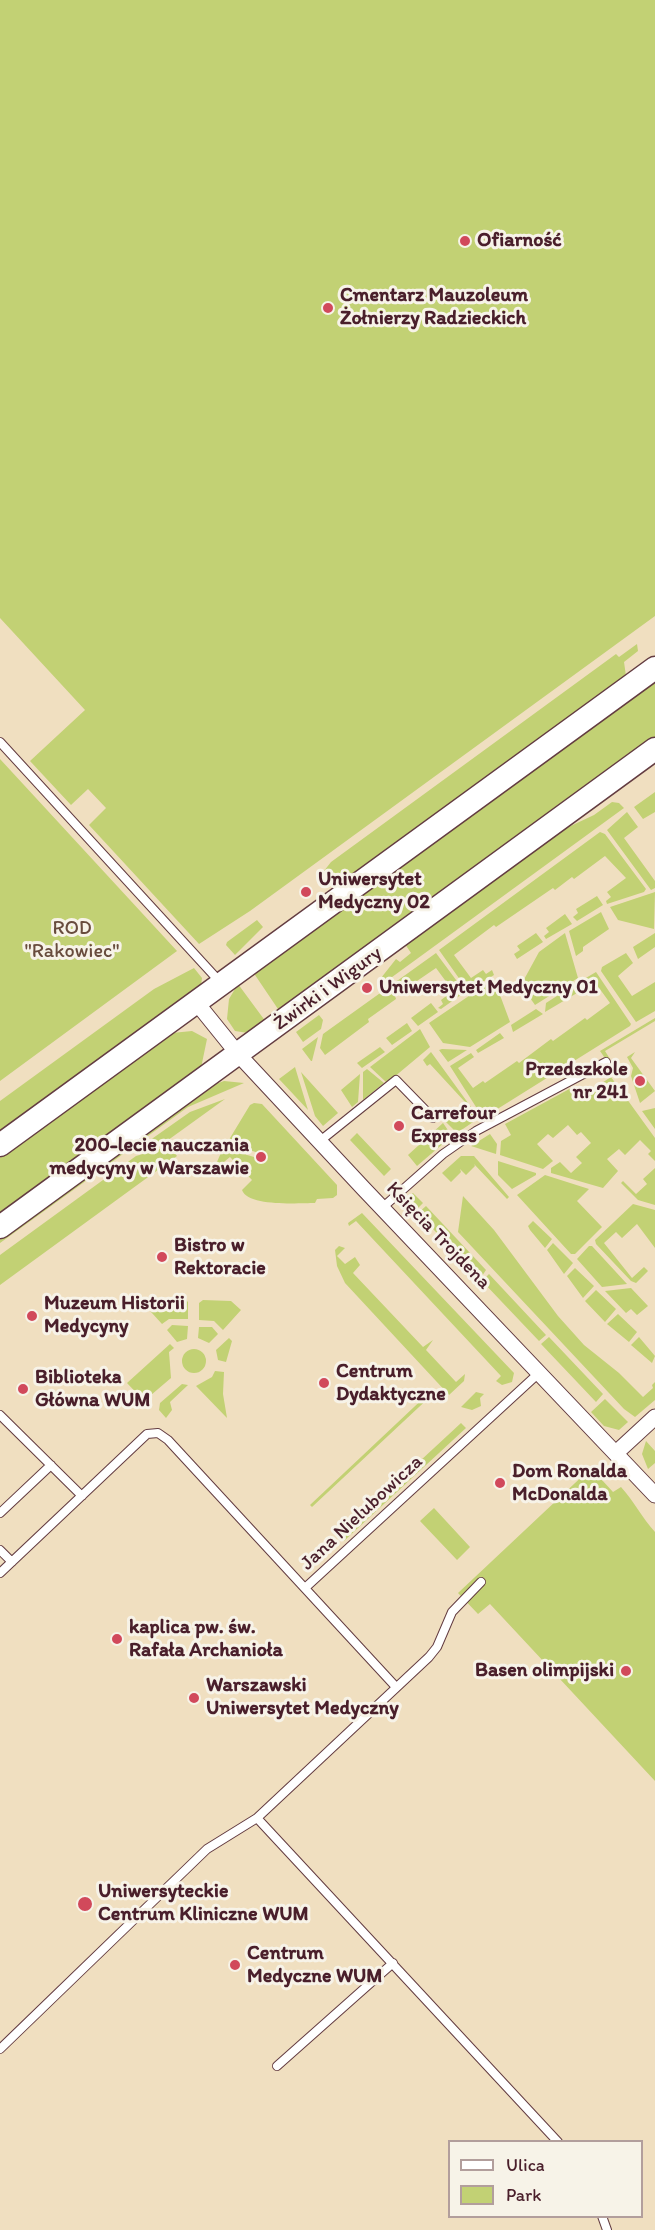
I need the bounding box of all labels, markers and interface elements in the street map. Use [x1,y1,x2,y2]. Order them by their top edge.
place label: Ofiarność [477,229,562,253]
marker: Ofiarność [458,234,472,248]
place label: Cmentarz Mauzoleum Żołnierzy Radzieckich [340,284,528,331]
marker: Cmentarz Mauzoleum Żołnierzy Radzieckich [321,301,335,315]
place label: Uniwersytet Medyczny 02 [318,868,430,915]
marker: Uniwersytet Medyczny 02 [299,885,313,899]
park label: ROD "Rakowiec" [24,917,120,964]
street label: Żwirki i Wigury [269,942,387,1036]
place label: Uniwersytet Medyczny 01 [379,976,598,1000]
marker: Uniwersytet Medyczny 01 [360,981,374,995]
place label: Przedszkole nr 241 [525,1058,628,1105]
marker: Przedszkole nr 241 [633,1074,647,1088]
place label: Carrefour Express [411,1102,496,1149]
marker: Carrefour Express [392,1119,406,1133]
place label: 200-lecie nauczania medycyny w Warszawie [49,1134,249,1181]
marker: 200-lecie nauczania medycyny w Warszawie [254,1150,268,1164]
street label: Księcia Trojdena [381,1177,495,1295]
place label: Bistro w Rektoracie [174,1234,266,1281]
marker: Bistro w Rektoracie [155,1250,169,1264]
place label: Muzeum Historii Medycyny [44,1292,185,1339]
marker: Muzeum Historii Medycyny [25,1309,39,1323]
place label: Centrum Dydaktyczne [336,1360,446,1407]
place label: Biblioteka Główna WUM [35,1366,150,1413]
marker: Centrum Dydaktyczne [317,1376,331,1390]
marker: Biblioteka Główna WUM [16,1382,30,1396]
street label: Jana Nielubowicza [296,1450,428,1576]
place label: Dom Ronalda McDonalda [512,1460,627,1507]
marker: Dom Ronalda McDonalda [493,1476,507,1490]
place label: kaplica pw. św. Rafała Archanioła [129,1616,283,1663]
marker: kaplica pw. św. Rafała Archanioła [110,1632,124,1646]
place label: Basen olimpijski [475,1659,614,1683]
marker: Basen olimpijski [619,1664,633,1678]
place label: Warszawski Uniwersytet Medyczny [206,1674,399,1721]
marker: Warszawski Uniwersytet Medyczny [187,1691,201,1705]
place label: Uniwersyteckie Centrum Kliniczne WUM [98,1880,309,1927]
marker: Uniwersyteckie Centrum Kliniczne WUM [76,1895,94,1913]
place label: Centrum Medyczne WUM [247,1942,382,1989]
marker: Centrum Medyczne WUM [228,1958,242,1972]
legend [448,2140,643,2218]
text: Ulica [506,2154,545,2176]
text: Park [506,2184,541,2206]

